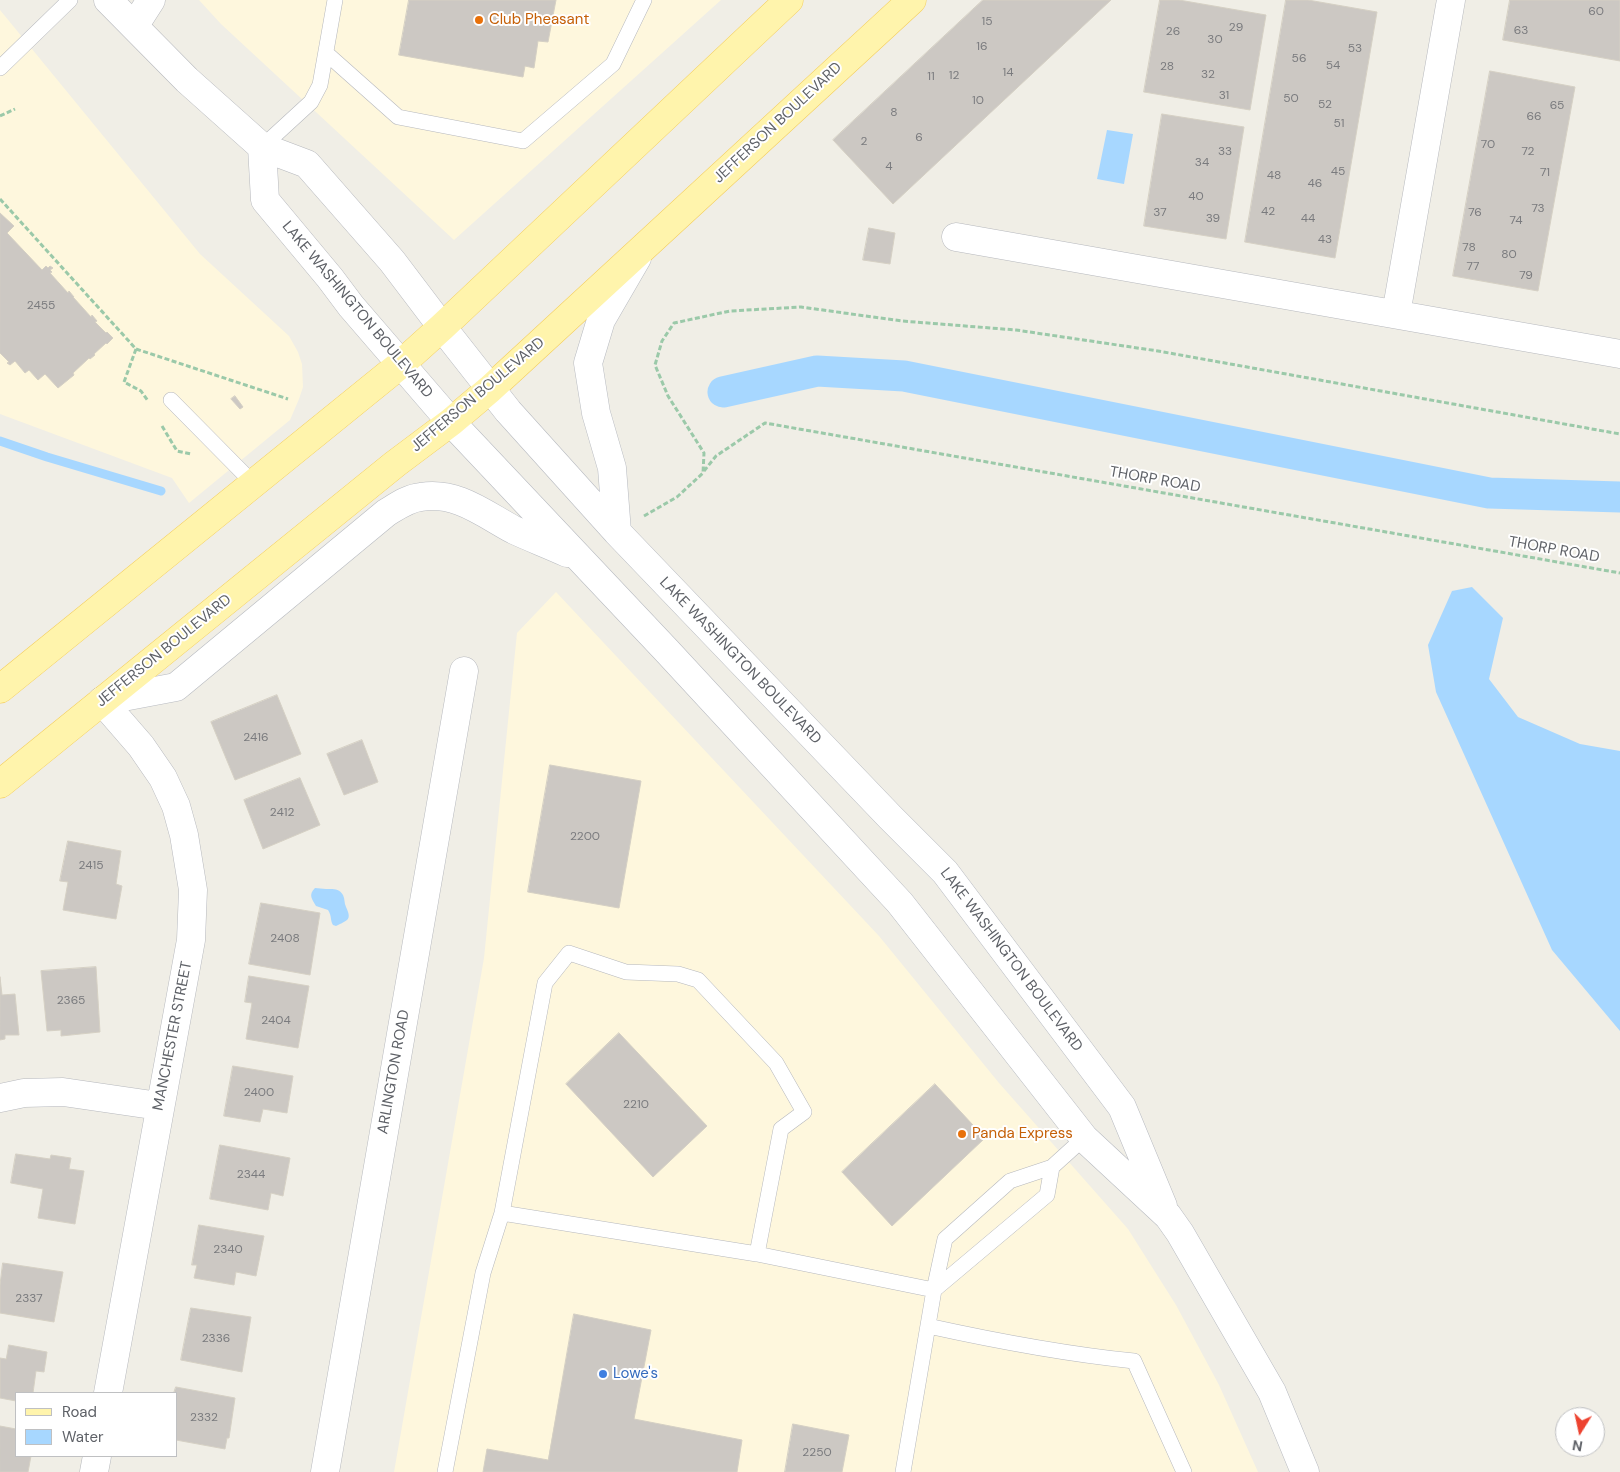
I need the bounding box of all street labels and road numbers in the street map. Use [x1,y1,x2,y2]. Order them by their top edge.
street label: JEFFERSON BOULEVARD [710,59,846,187]
street label: LAKE WASHINGTON BOULEVARD [278,218,436,402]
street label: JEFFERSON BOULEVARD [408,334,548,456]
street label: THORP ROAD [1108,463,1202,497]
street label: THORP ROAD [1507,533,1601,567]
street label: LAKE WASHINGTON BOULEVARD [655,574,825,748]
street label: JEFFERSON BOULEVARD [93,591,235,711]
street label: LAKE WASHINGTON BOULEVARD [936,865,1086,1055]
street label: MANCHESTER STREET [150,960,196,1112]
street label: ARLINGTON ROAD [374,1008,414,1136]

